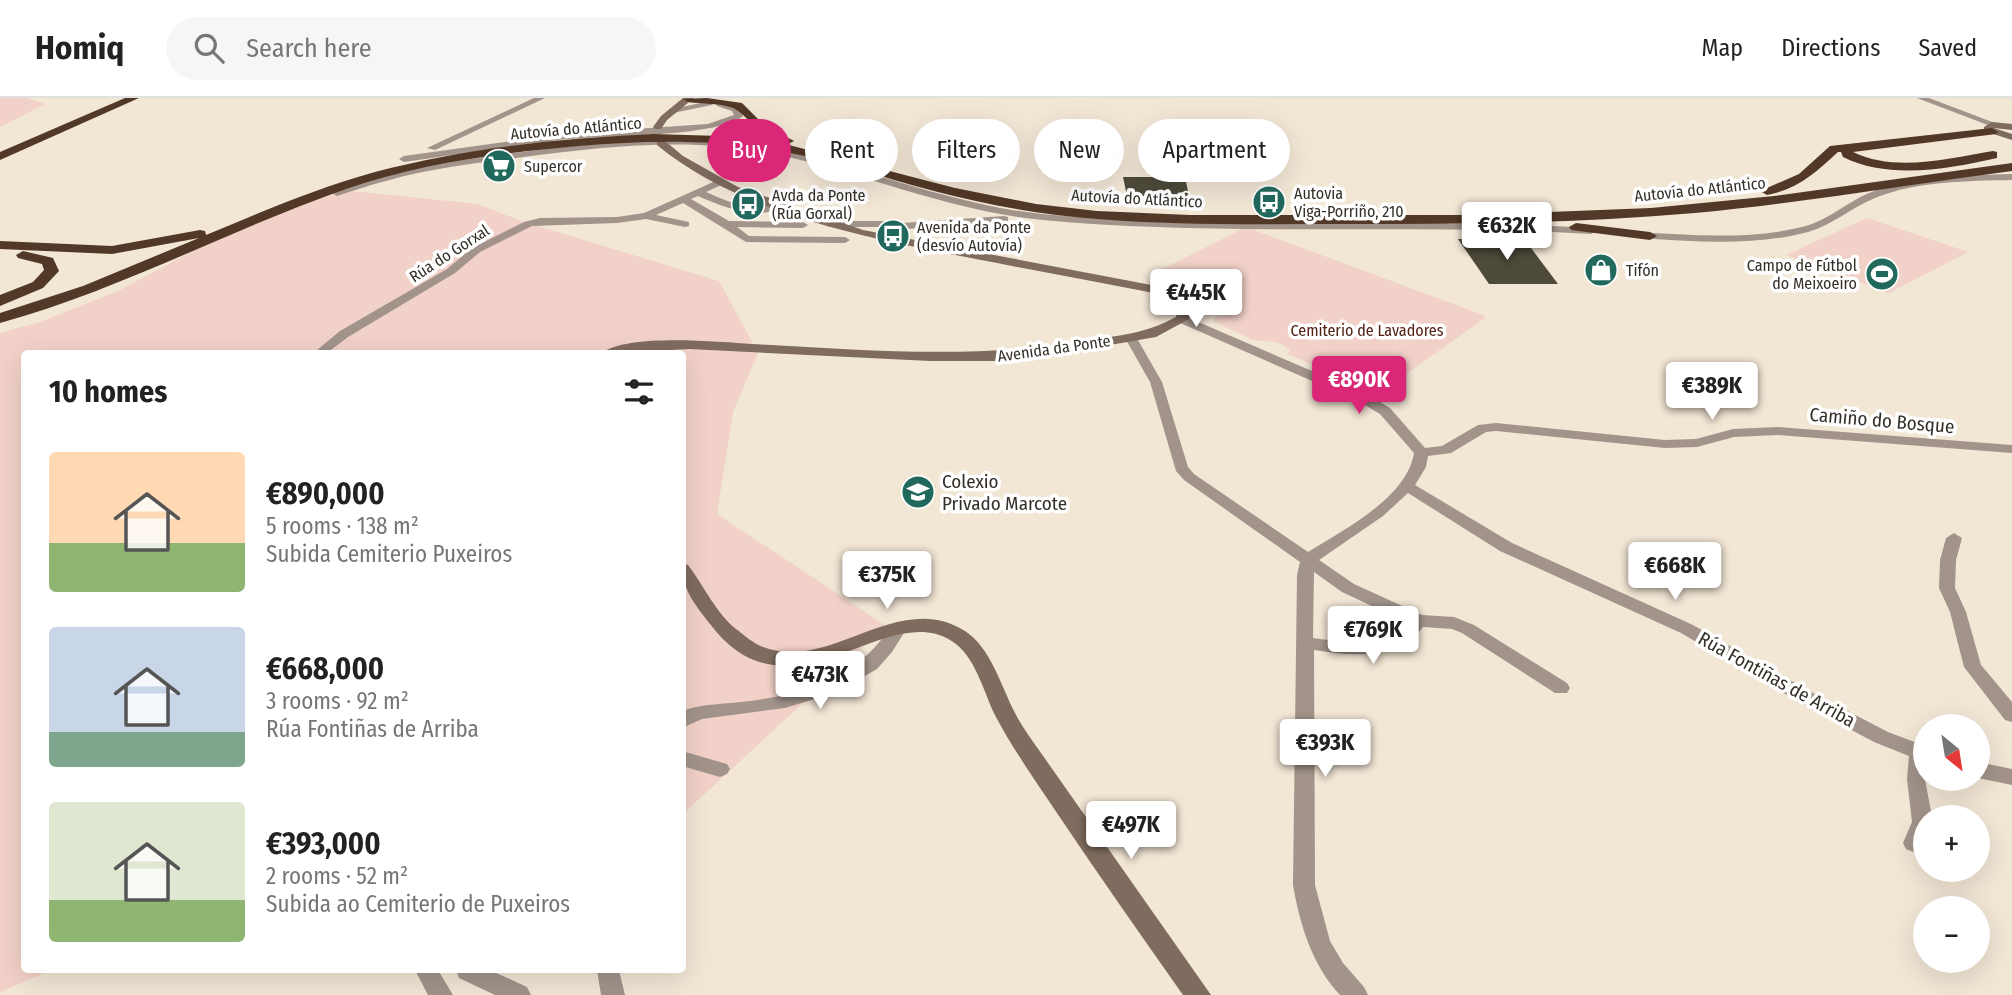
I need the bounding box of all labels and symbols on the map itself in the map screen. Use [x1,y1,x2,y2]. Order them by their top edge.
street label: Autovía do Atlántico [510,113,643,144]
supermarket icon: Supercor [480,147,518,185]
place label: Supercor [524,157,583,176]
street label: Autovía do Atlántico [1634,173,1767,206]
bus stop icon: Autovia Viga-Porriño, 210 [1250,183,1288,221]
place label: Autovia Viga-Porriño, 210 [1294,184,1404,221]
bus stop icon: Avda da Ponte (Rúa Gorxal) [729,185,767,223]
place label: Avda da Ponte (Rúa Gorxal) [772,186,866,223]
street label: Autovía do Atlántico [1071,186,1203,211]
pin: €632K [1458,202,1556,262]
bus stop icon: Avenida da Ponte (desvío Autovía) [874,217,912,255]
place label: Avenida da Ponte (desvío Autovía) [917,218,1031,255]
street label: Rúa do Gorxal [406,221,493,286]
shop icon: Tifón [1582,251,1620,289]
sports icon: Campo de Fútbol do Meixoeiro [1863,255,1901,293]
place label: Campo de Fútbol do Meixoeiro [1747,256,1857,293]
place label: Tifón [1626,261,1659,280]
pin: €445K [1147,270,1245,329]
park label: Cemiterio de Lavadores [1290,321,1444,340]
street label: Avenida da Ponte [996,331,1112,366]
pin: €890K [1310,356,1408,416]
pin: €389K [1663,362,1761,422]
street label: Camiño do Bosque [1809,403,1955,438]
place label: Colexio Privado Marcote [942,470,1067,515]
school or university icon: Colexio Privado Marcote [899,473,937,511]
pin: €668K [1626,542,1724,602]
pin: €375K [838,552,936,611]
pin: €769K [1324,606,1422,666]
street label: Rúa Fontiñas de Arriba [1694,627,1859,732]
pin: €473K [771,652,869,711]
north arrow [1913,714,1990,791]
pin: €393K [1276,720,1374,779]
pin: €497K [1082,802,1180,861]

